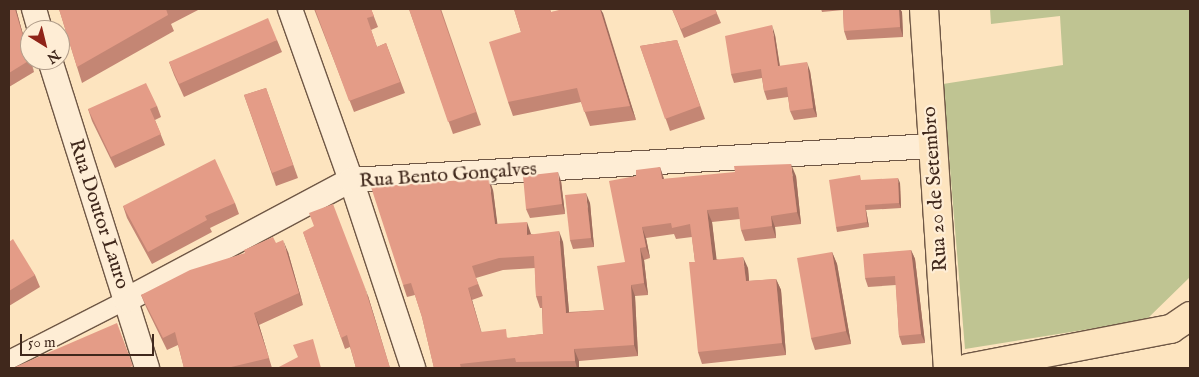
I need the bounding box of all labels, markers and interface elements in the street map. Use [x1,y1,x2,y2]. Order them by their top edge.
north arrow [20,20,70,70]
text: N [43,45,63,67]
street label: Rua 20 de Setembro [917,105,953,273]
street label: Rua Doutor Lauro [63,136,135,292]
street label: Rua Bento Gonçalves [358,157,538,193]
scale bar [22,324,156,356]
text: 50 m [28,333,56,352]

